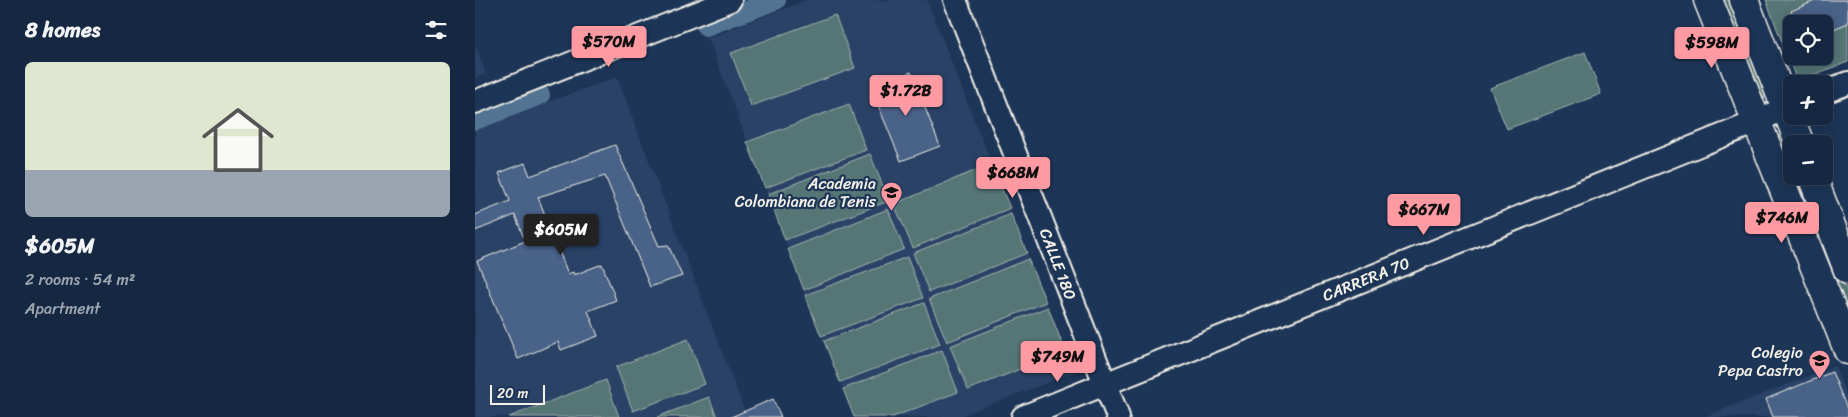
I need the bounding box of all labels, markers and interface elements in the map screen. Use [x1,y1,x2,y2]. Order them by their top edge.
text: 8 homes [25,11,100,49]
map controls [1783,15,1833,185]
button: locate [1783,15,1833,65]
icon: filters [422,16,450,44]
pin: $570M [574,26,644,68]
text: $570M [583,27,635,56]
pin: $598M [1677,27,1747,69]
text: $598M [1685,28,1739,57]
pin: $1.72B [865,74,947,117]
button: + [1783,75,1833,125]
text: $1.72B [881,76,931,105]
icon: home [193,95,283,185]
button: − [1783,135,1833,185]
pin: $668M [978,156,1048,199]
text: $668M [987,158,1039,187]
place label: Academia Colombiana de Tenis [735,169,877,216]
school or university icon: Academia Colombiana de Tenis [880,180,904,211]
pin: $667M [1389,194,1459,236]
text: $667M [1398,195,1450,224]
pin: $746M [1747,202,1817,244]
text: $746M [1756,203,1808,232]
pin: $605M [526,214,596,256]
text: $605M [535,215,587,244]
street label: CALLE 180 [1031,224,1085,304]
text: $605M [25,227,94,265]
street label: CARRERA 70 [1318,248,1414,310]
text: 2 rooms · 54 m² [25,265,135,294]
text: Apartment [25,294,101,323]
place label: Colegio Pepa Castro [1718,338,1803,385]
pin: $749M [1023,340,1093,383]
text: $749M [1032,342,1084,371]
school or university icon: Colegio Pepa Castro [1807,349,1831,380]
text: 20 m [497,381,528,406]
scale bar [490,382,545,405]

